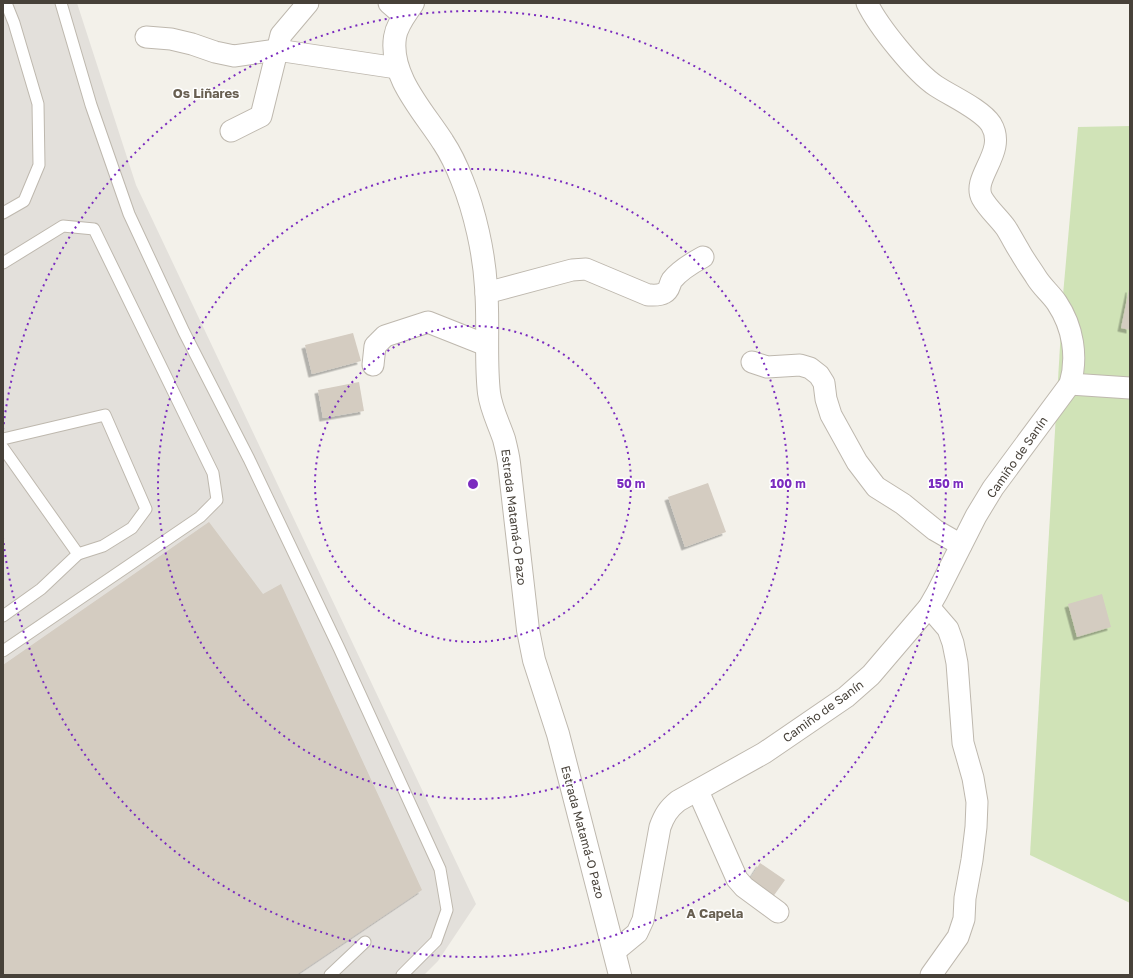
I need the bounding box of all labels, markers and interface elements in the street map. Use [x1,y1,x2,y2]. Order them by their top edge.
district label: Os Liñares [173,85,239,101]
street label: Camiño de Sanín [983,413,1051,501]
street label: Estrada Matamá-O Pazo [498,448,530,586]
text: 50 m [617,476,645,491]
text: 100 m [770,476,806,491]
text: 150 m [929,476,963,491]
centre of rings [466,477,480,491]
street label: Camiño de Sanín [780,677,866,745]
street label: Estrada Matamá-O Pazo [558,764,608,900]
district label: A Capela [687,905,744,921]

